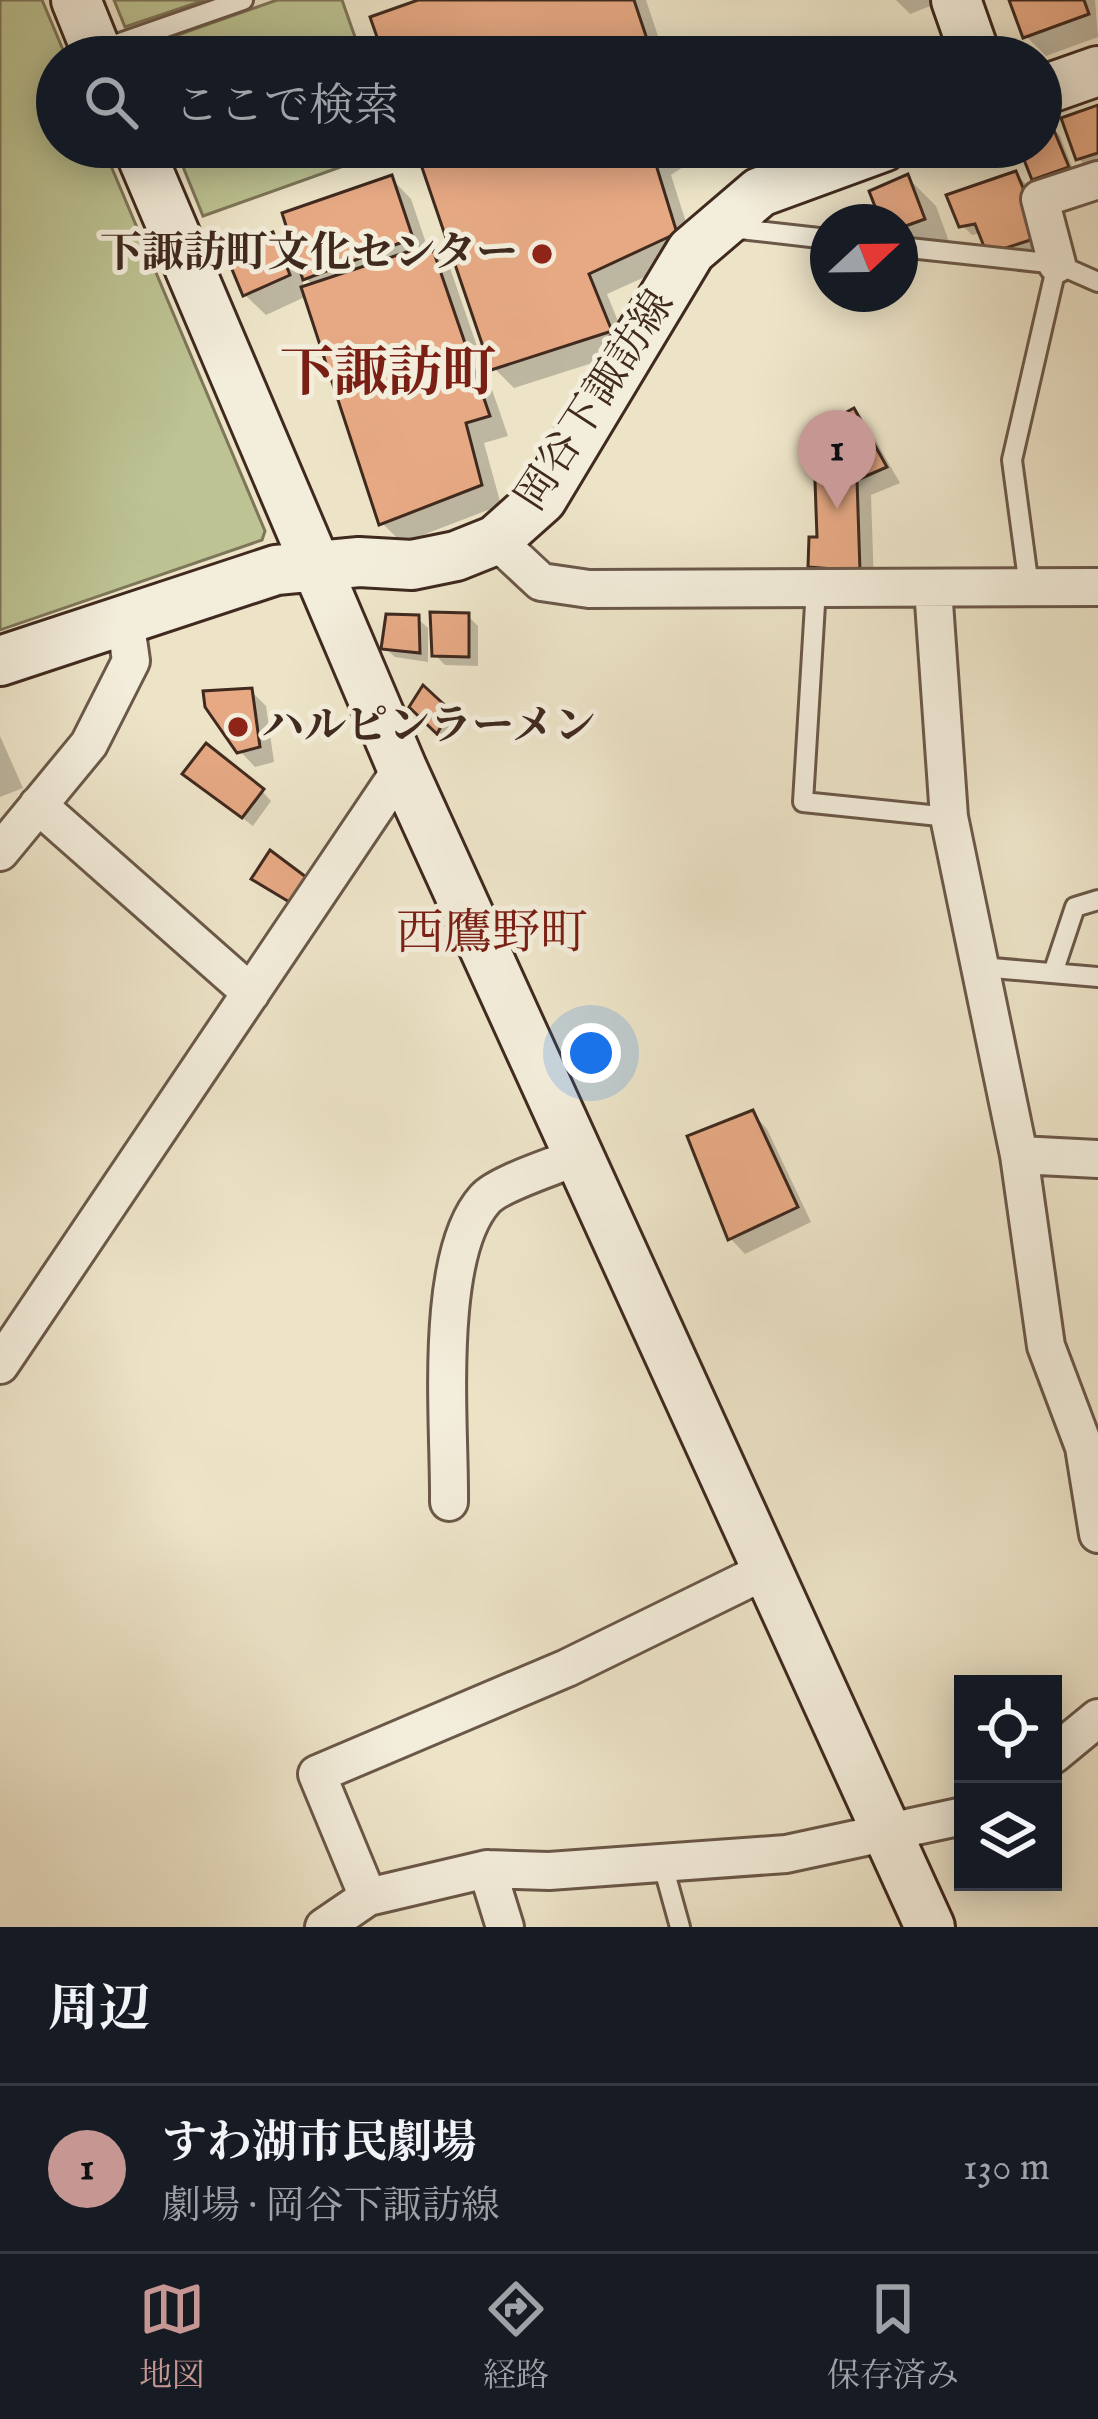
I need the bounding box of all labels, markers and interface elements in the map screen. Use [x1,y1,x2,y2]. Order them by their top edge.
search box [36,36,1062,168]
icon: search [78,69,144,135]
text: ここで検索 [174,79,399,136]
north arrow [810,204,918,312]
place label: 下諏訪町文化センター [100,228,518,281]
marker: 下諏訪町文化センター [529,241,555,267]
street label: 岡谷下諏訪線 [505,281,687,521]
district label: 下諏訪町 [280,341,496,410]
pin: 1 [798,410,876,509]
place label: ハルピンラーメン [262,701,596,754]
marker: ハルピンラーメン [225,714,251,740]
district label: 西鷹野町 [396,905,588,965]
your location [561,1023,621,1083]
map controls [954,1675,1062,1891]
button: locate [954,1675,1062,1783]
button: layers [954,1783,1062,1891]
text: 周辺 [48,1979,150,2044]
text: すわ湖市民劇場 [162,2116,477,2173]
text: 1 [80,2144,94,2193]
text: 130 m [963,2144,1050,2193]
text: 劇場 · 岡谷下諏訪線 [162,2183,500,2232]
tab: 地図 [139,2276,205,2398]
tab: 経路 [483,2276,549,2398]
tab: 保存済み [827,2276,959,2398]

